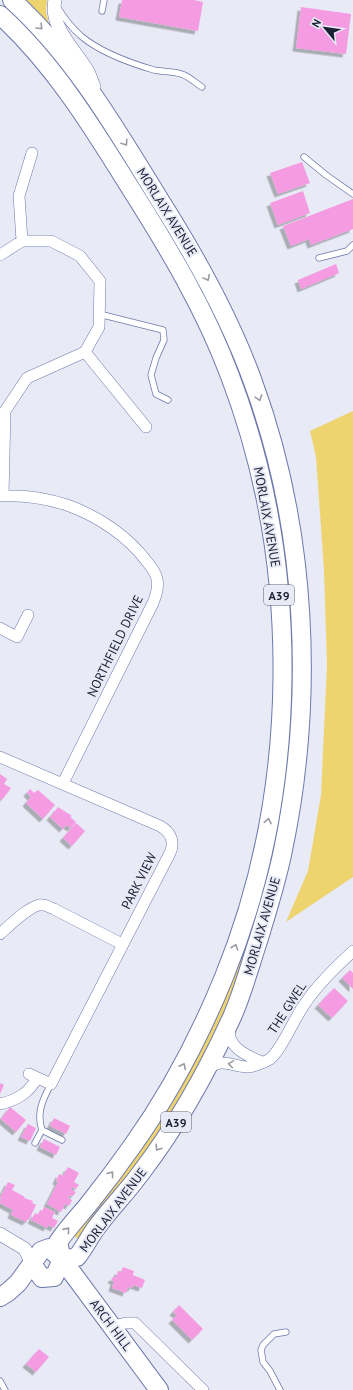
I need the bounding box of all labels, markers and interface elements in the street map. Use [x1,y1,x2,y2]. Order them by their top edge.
north arrow [305,8,345,48]
text: N [308,17,324,30]
one-way arrow [35,22,43,30]
one-way arrow [120,139,128,146]
street label: MORLAIX AVENUE [133,165,201,260]
one-way arrow [202,274,210,282]
one-way arrow [254,394,262,401]
street label: MORLAIX AVENUE [250,466,284,568]
road number: A39 [264,585,294,605]
street label: NORTHFIELD DRIVE [83,592,147,700]
one-way arrow [263,818,272,824]
street label: PARK VIEW [118,850,161,912]
street label: MORLAIX AVENUE [240,875,284,977]
one-way arrow [230,943,239,950]
street label: THE GWEL [264,978,310,1037]
one-way arrow [227,1060,234,1069]
one-way arrow [178,1062,185,1070]
road number: A39 [161,1112,191,1132]
one-way arrow [155,1144,163,1151]
street label: MORLAIX AVENUE [76,1164,150,1256]
one-way arrow [107,1172,114,1179]
one-way arrow [62,1228,69,1235]
street label: ARCH HILL [86,1296,136,1354]

